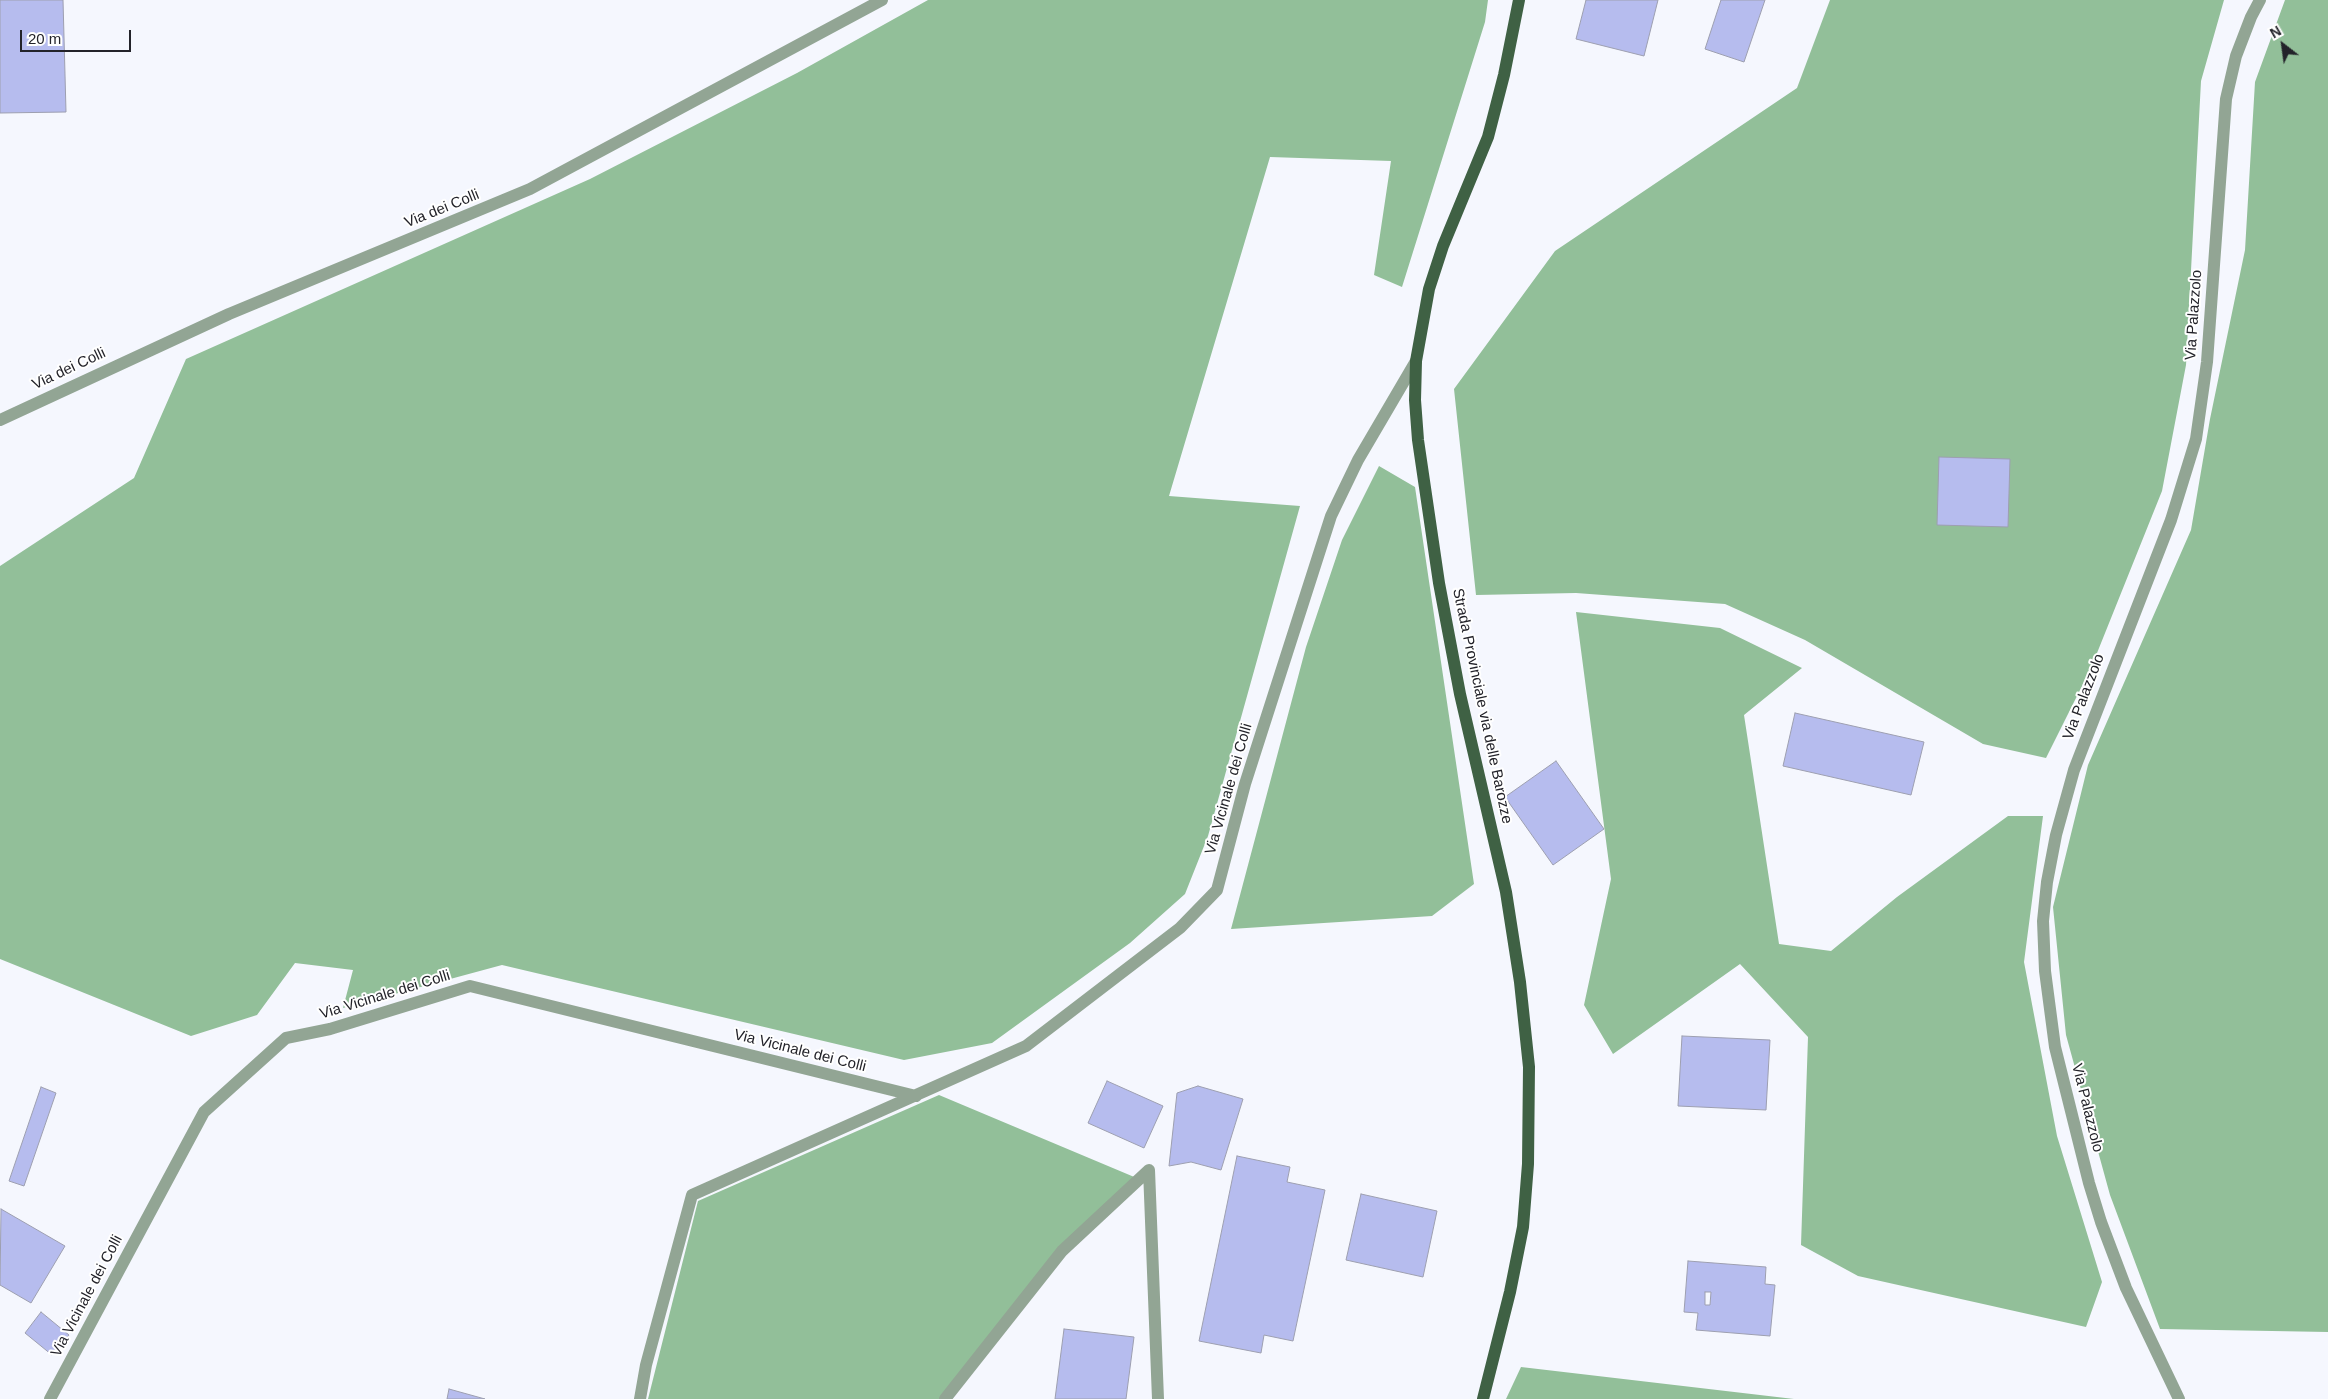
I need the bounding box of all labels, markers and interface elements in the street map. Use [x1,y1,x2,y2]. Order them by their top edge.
scale bar [22,20,134,52]
north arrow [2258,20,2308,70]
text: N [2267,23,2284,41]
text: 20 m [28,30,61,47]
street label: Via dei Colli [402,186,482,232]
street label: Via Palazzolo [2182,269,2206,361]
street label: Via dei Colli [29,344,109,394]
street label: Strada Provinciale via delle Barozze [1448,587,1516,825]
street label: Via Palazzolo [2059,651,2109,743]
street label: Via Vicinale dei Colli [1202,721,1256,857]
street label: Via Vicinale dei Colli [318,967,452,1023]
street label: Via Vicinale dei Colli [732,1026,868,1076]
street label: Via Palazzolo [2067,1062,2107,1154]
street label: Via Vicinale dei Colli [47,1232,127,1360]

